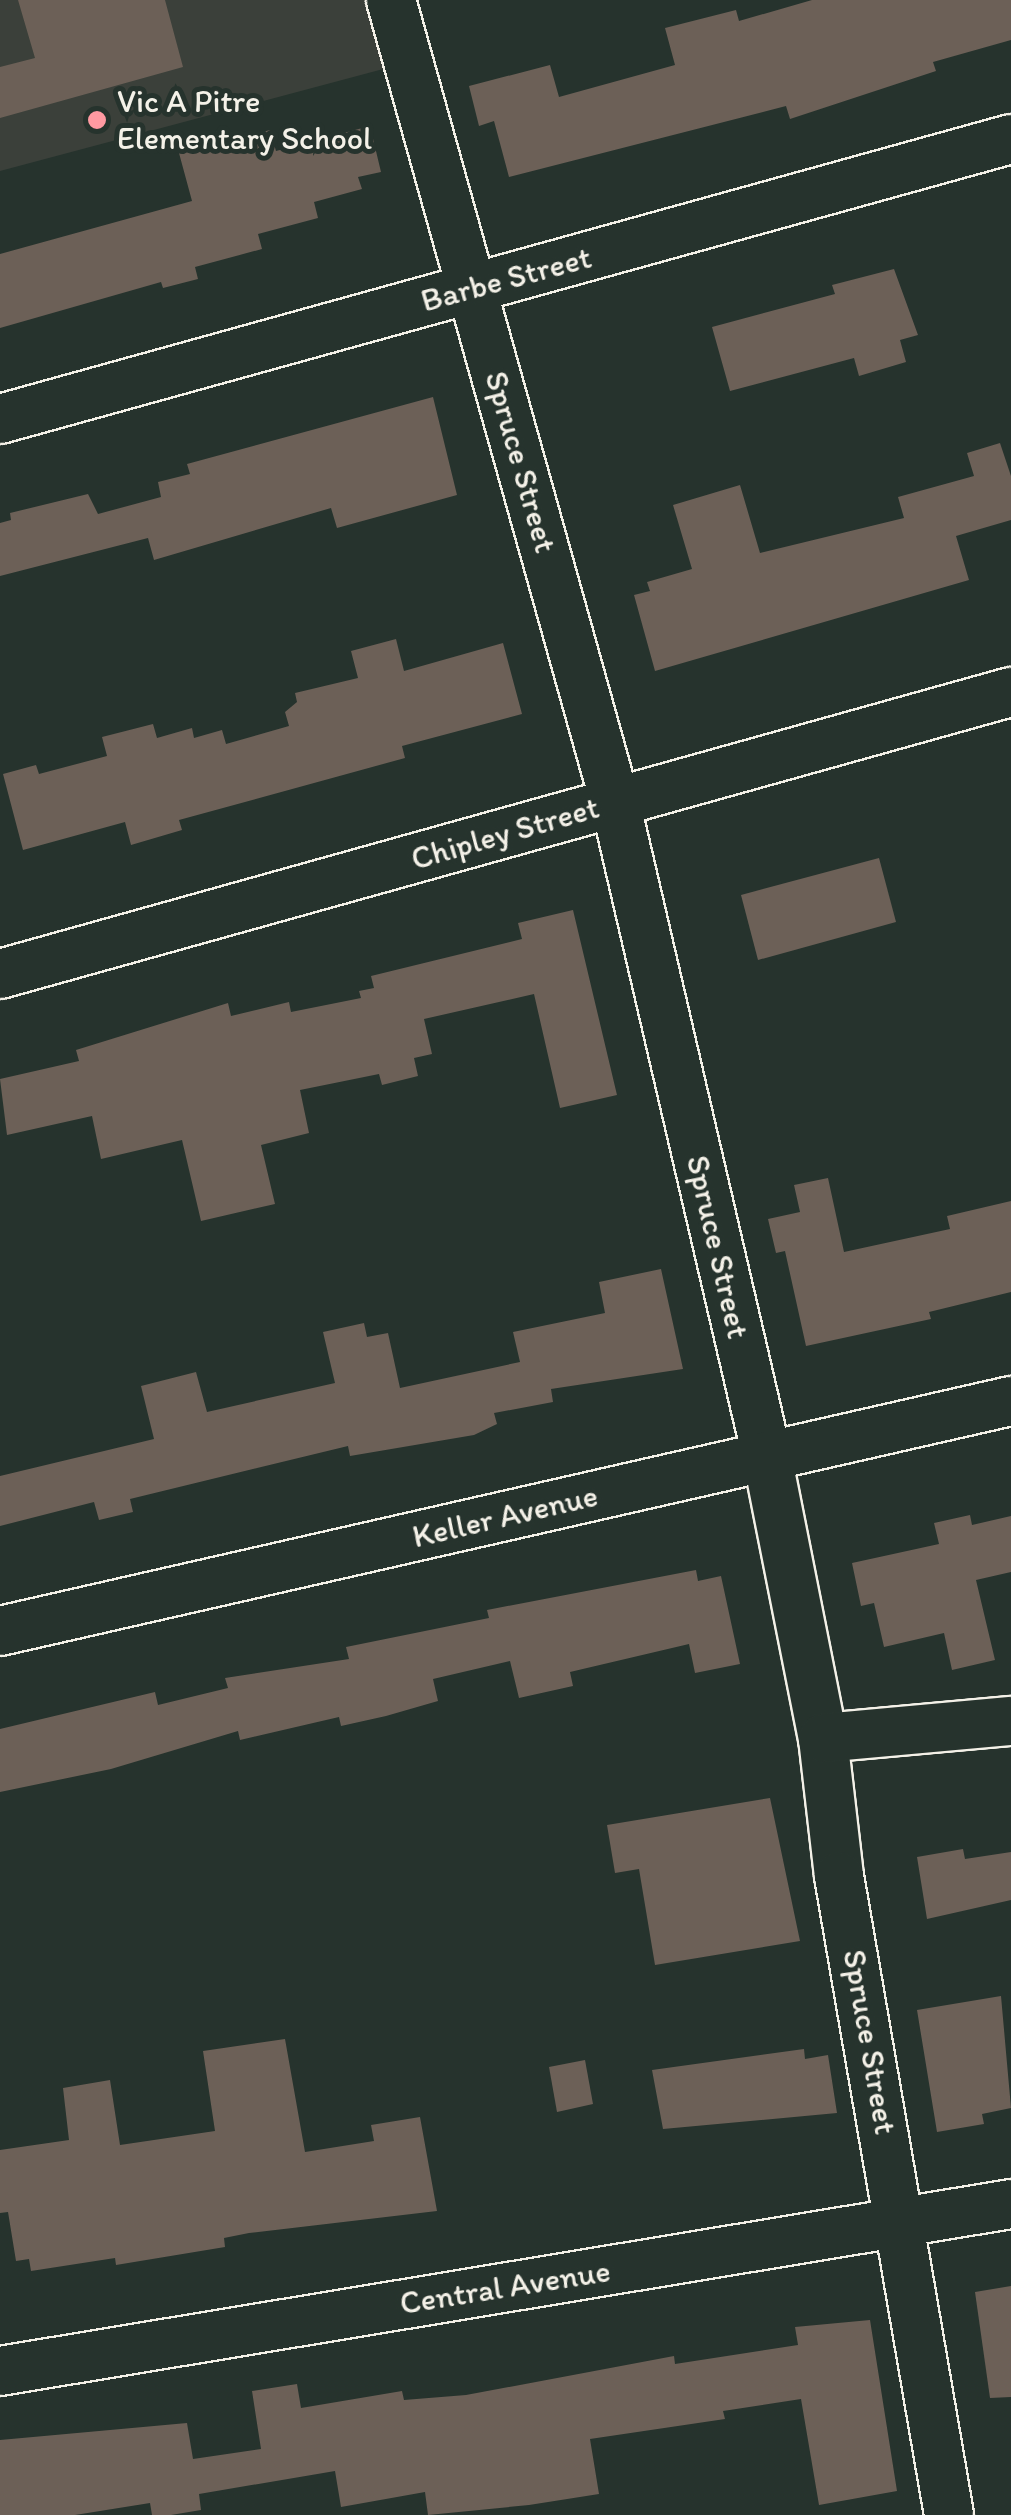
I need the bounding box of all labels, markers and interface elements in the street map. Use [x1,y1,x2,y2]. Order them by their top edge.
place label: Vic A Pitre Elementary School [117,83,372,158]
marker: Vic A Pitre Elementary School [86,109,108,131]
street label: Barbe Street [417,238,595,320]
street label: Spruce Street [477,367,565,557]
street label: Chipley Street [407,788,603,878]
street label: Spruce Street [678,1152,758,1342]
street label: Keller Avenue [409,1476,601,1556]
street label: Spruce Street [835,1947,905,2137]
street label: Central Avenue [398,2252,612,2322]

